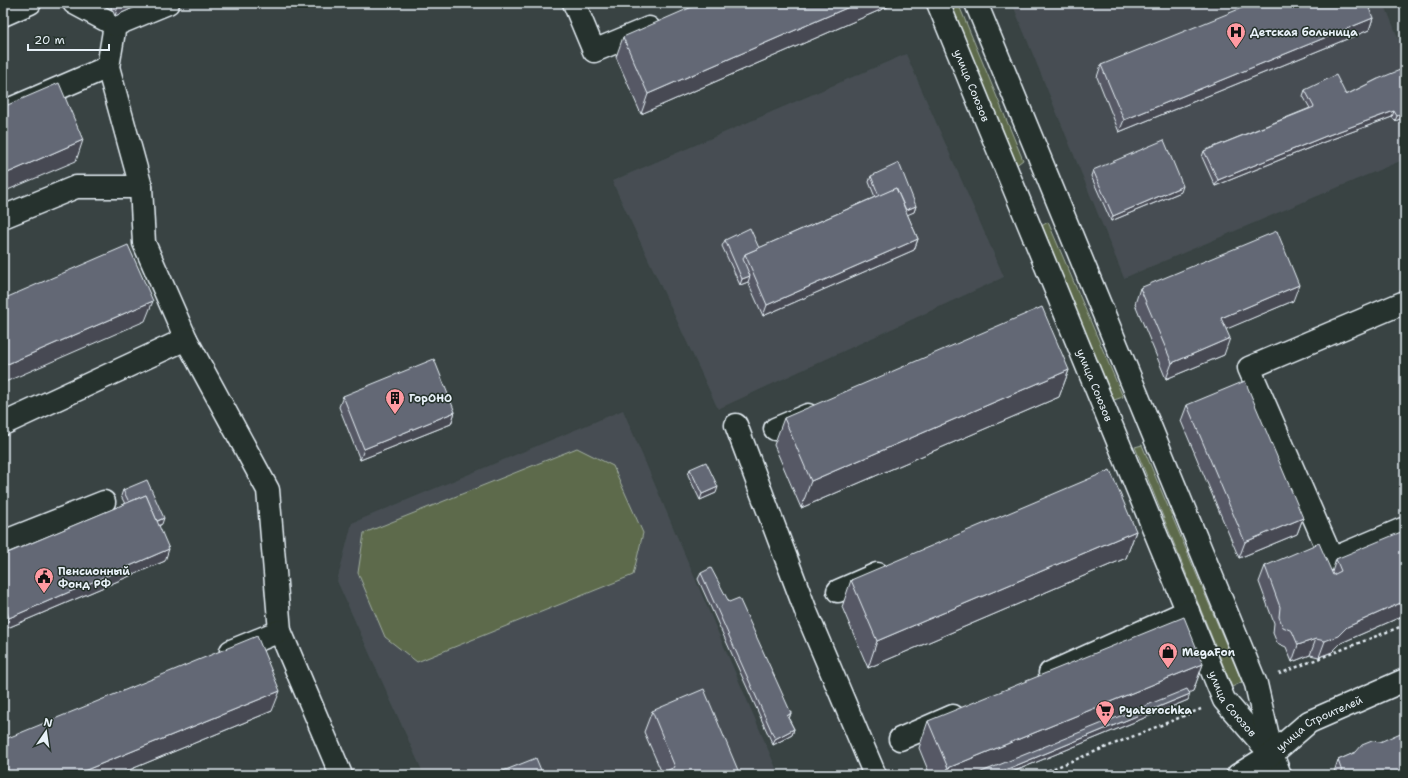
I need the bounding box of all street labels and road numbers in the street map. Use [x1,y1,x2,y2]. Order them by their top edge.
street label: улица Союзов [950,47,993,124]
street label: улица Союзов [1073,347,1116,424]
street label: улица Союзов [1205,668,1260,740]
street label: улица Строителей [1273,692,1365,755]

